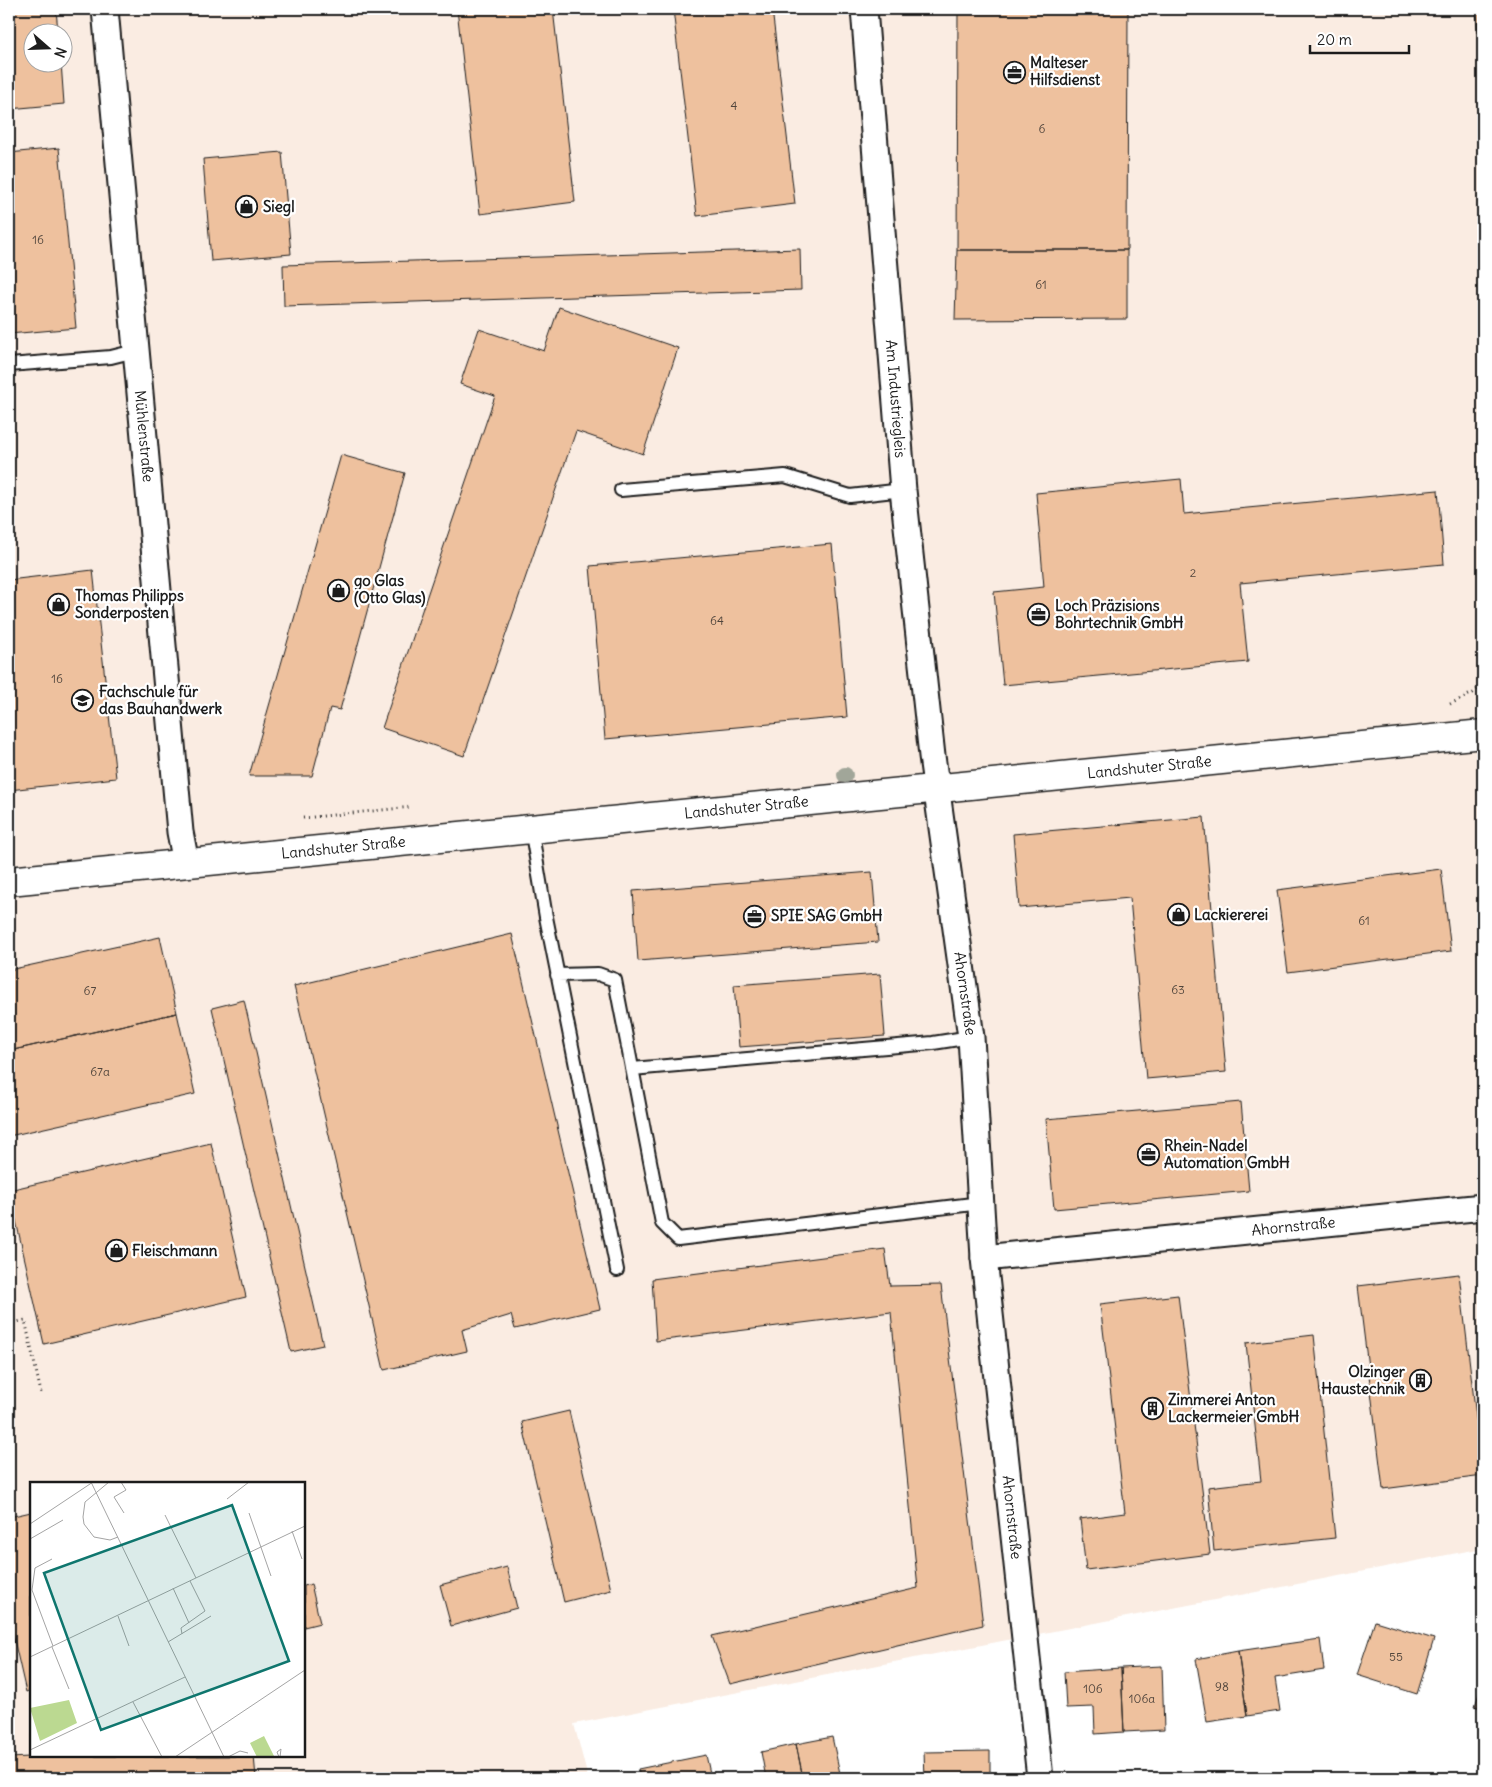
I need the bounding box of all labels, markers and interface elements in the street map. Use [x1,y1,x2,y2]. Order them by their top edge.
north arrow [22,22,72,72]
scale bar [1310,22,1408,54]
text: 20 m [1317,30,1352,49]
text: N [50,45,70,60]
place label: Malteser Hilfsdienst [1030,53,1101,89]
office icon: Malteser Hilfsdienst [1002,60,1026,84]
house number: 4 [731,98,738,113]
house number: 6 [1039,121,1046,136]
shop icon: Siegl [235,195,259,219]
place label: Siegl [263,197,295,217]
house number: 16 [32,232,44,247]
house number: 61 [1035,277,1047,292]
street label: Am Industriegleis [882,339,910,459]
street label: Mühlenstraße [131,389,158,483]
house number: 2 [1190,565,1197,580]
place label: go Glas (Otto Glas) [354,571,426,608]
shop icon: go Glas (Otto Glas) [326,578,350,602]
place label: Thomas Philipps Sonderposten [75,586,184,623]
shop icon: Thomas Philipps Sonderposten [47,593,71,617]
place label: Loch Präzisions Bohrtechnik GmbH [1055,596,1184,632]
office icon: Loch Präzisions Bohrtechnik GmbH [1027,603,1051,627]
house number: 64 [710,613,724,628]
house number: 16 [51,671,63,686]
place label: Fachschule für das Bauhandwerk [99,682,223,718]
school or university icon: Fachschule für das Bauhandwerk [71,689,95,713]
street label: Landshuter Straße [1086,751,1212,782]
street label: Landshuter Straße [683,791,809,823]
street label: Landshuter Straße [280,832,406,863]
shop icon: Lackiererei [1166,903,1190,927]
office icon: SPIE SAG GmbH [743,904,767,928]
place label: Lackiererei [1194,905,1268,924]
place label: SPIE SAG GmbH [771,906,883,925]
house number: 61 [1358,913,1370,928]
street label: Ahornstraße [950,950,981,1037]
house number: 63 [1171,982,1185,997]
house number: 67 [84,983,97,998]
house number: 67a [90,1064,110,1079]
place label: Rhein-Nadel Automation GmbH [1164,1136,1290,1172]
office icon: Rhein-Nadel Automation GmbH [1136,1143,1160,1167]
street label: Ahornstraße [1250,1212,1336,1240]
shop icon: Fleischmann [104,1239,128,1263]
place label: Fleischmann [132,1241,218,1260]
place label: Olzinger Haustechnik [1321,1362,1406,1398]
building icon: Olzinger Haustechnik [1409,1369,1433,1393]
place label: Zimmerei Anton Lackermeier GmbH [1168,1390,1300,1426]
building icon: Zimmerei Anton Lackermeier GmbH [1140,1397,1164,1421]
street label: Ahornstraße [998,1474,1026,1560]
inset map [30,1482,305,1757]
house number: 55 [1389,1649,1403,1664]
house number: 98 [1215,1679,1229,1694]
house number: 106 [1083,1681,1103,1696]
house number: 106a [1129,1691,1155,1706]

